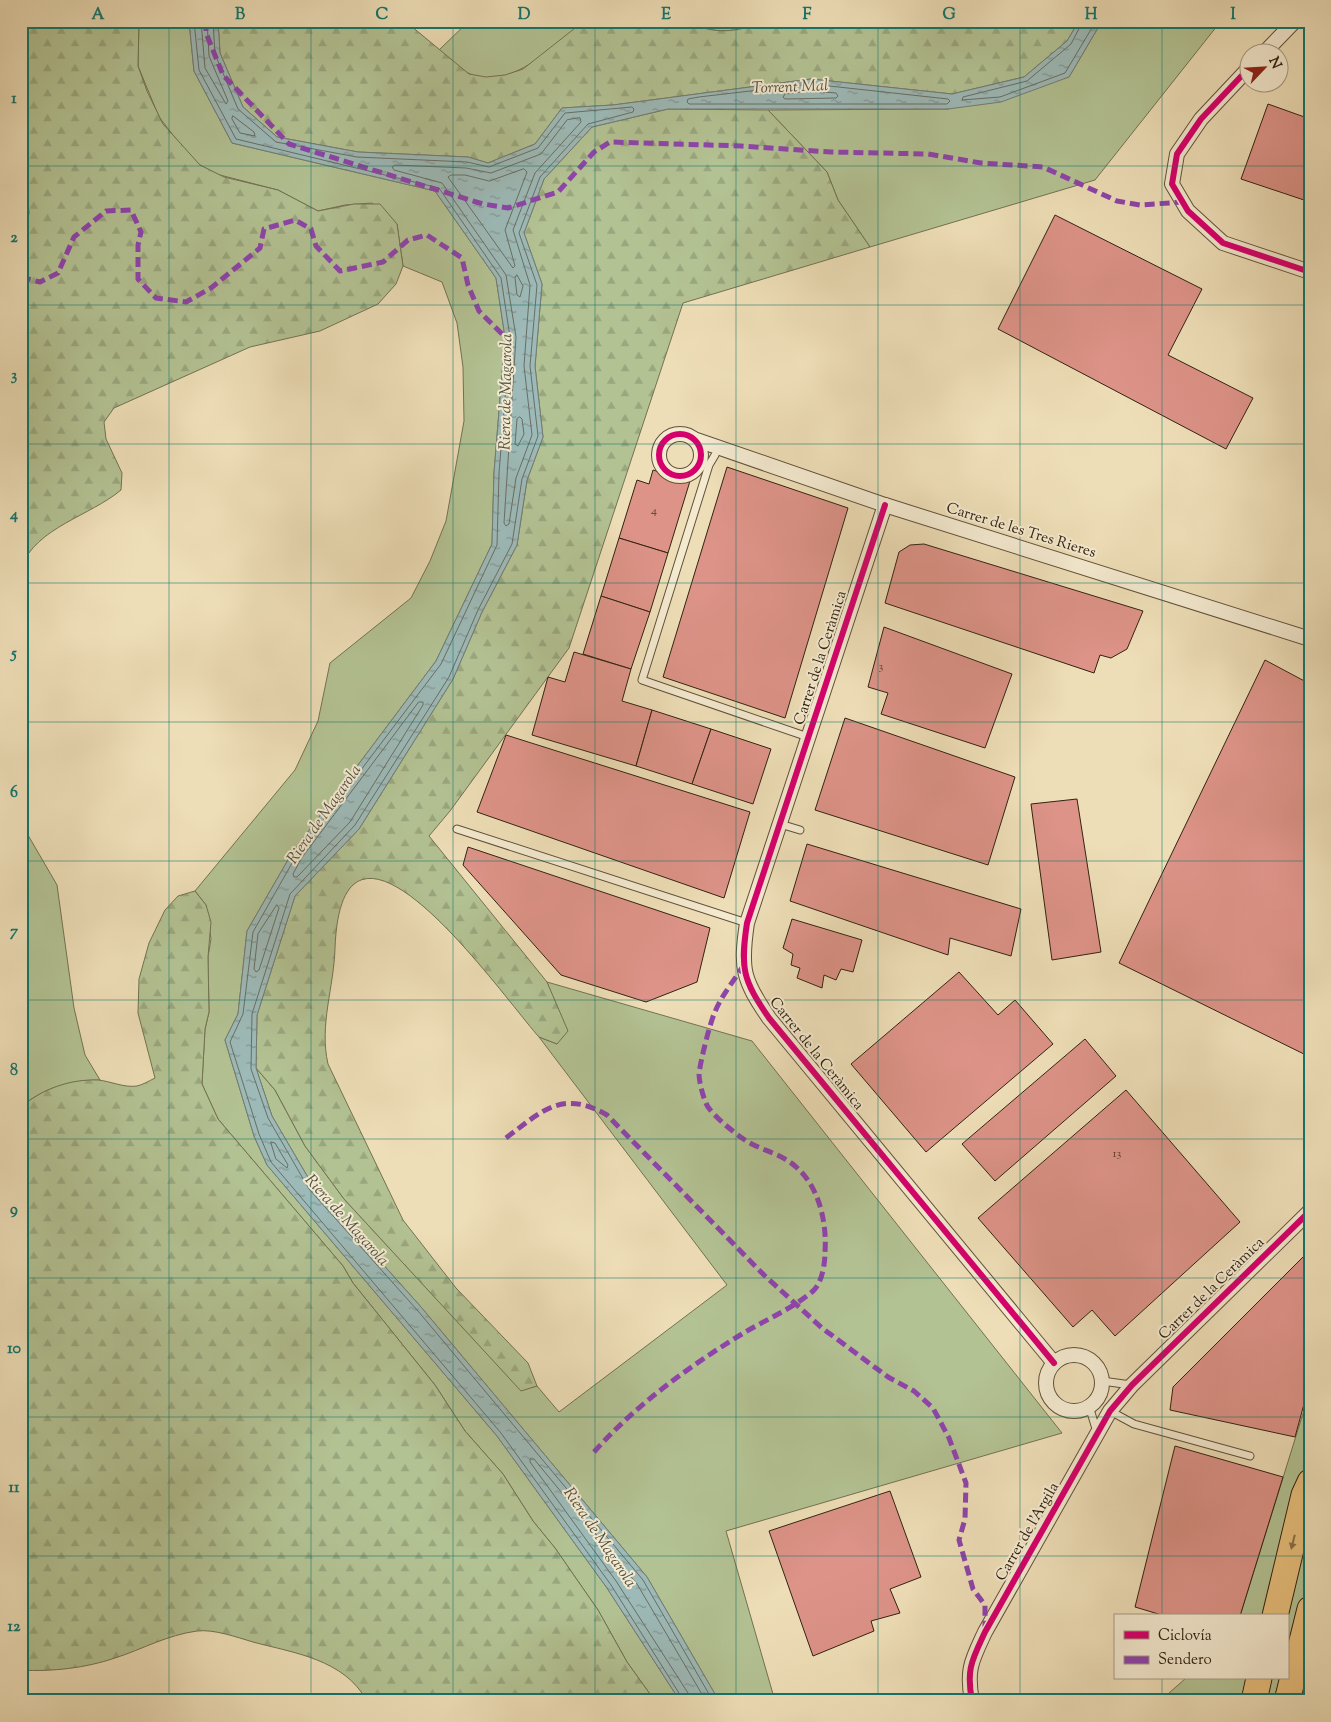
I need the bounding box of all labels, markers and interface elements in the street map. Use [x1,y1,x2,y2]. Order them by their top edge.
text: A [92,4,105,27]
text: B [235,4,245,27]
text: C [376,4,389,27]
text: D [518,4,531,27]
text: E [661,4,671,27]
text: F [803,4,812,27]
text: G [942,4,956,27]
text: H [1085,4,1098,27]
text: I [1230,4,1236,27]
north arrow [1238,42,1288,92]
text: N [1263,54,1285,73]
water label: Torrent Mal [751,75,829,101]
text: 1 [11,88,17,111]
text: 2 [10,227,18,250]
water label: Riera de Magarola [494,334,520,450]
text: 3 [11,365,18,388]
street label: Carrer de les Tres Rieres [944,498,1099,564]
house number: 4 [651,502,657,520]
text: 4 [9,504,18,527]
street label: Carrer de la Ceràmica [789,588,853,728]
text: 5 [9,643,17,666]
house number: 3 [879,658,884,676]
water label: Riera de Magarola [282,761,368,869]
text: 6 [10,782,18,805]
text: 7 [10,921,19,944]
street label: Carrer de la Ceràmica [764,993,868,1115]
text: 8 [10,1060,18,1083]
house number: 13 [1113,1145,1122,1163]
water label: Riera de Magarola [298,1170,394,1272]
text: 9 [10,1199,18,1222]
street label: Carrer de la Ceràmica [1154,1233,1270,1345]
text: 10 [7,1338,21,1361]
text: 11 [9,1477,20,1500]
street label: Carrer de l'Argila [991,1479,1065,1585]
water label: Riera de Magarola [557,1483,641,1593]
one-way arrow [1289,1535,1297,1550]
legend [1114,1614,1288,1680]
text: 12 [8,1616,21,1639]
text: Ciclovía [1158,1626,1212,1647]
text: Sendero [1158,1650,1212,1671]

